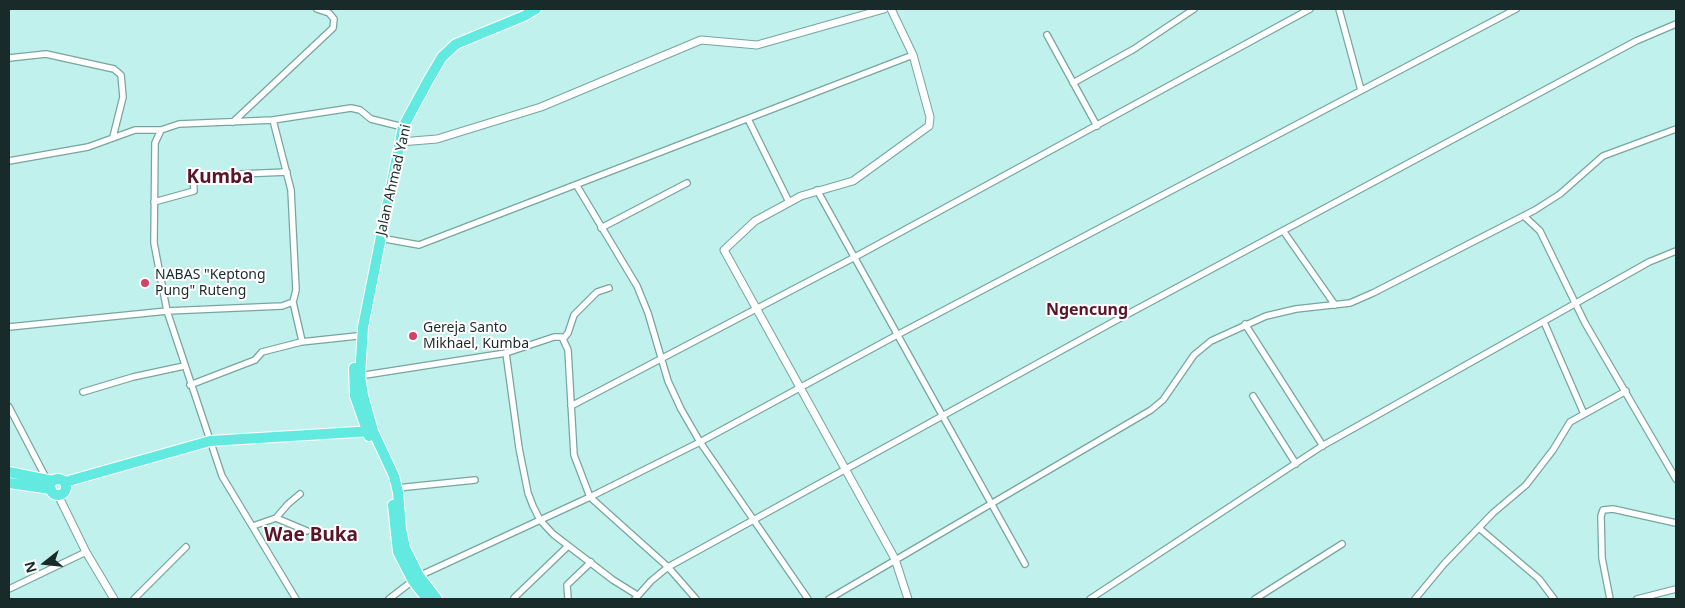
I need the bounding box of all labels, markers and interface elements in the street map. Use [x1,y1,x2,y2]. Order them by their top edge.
street label: Jalan Ahmad Yani [373,123,415,237]
district label: Kumba [187,167,253,189]
place label: NABAS "Keptong Pung" Ruteng [155,267,266,300]
marker: NABAS "Keptong Pung" Ruteng [139,277,151,289]
district label: Ngencung [1046,300,1128,320]
place label: Gereja Santo Mikhael, Kumba [423,320,529,352]
marker: Gereja Santo Mikhael, Kumba [407,330,419,342]
district label: Wae Buka [264,525,358,547]
north arrow [20,538,70,588]
text: N [19,559,41,575]

